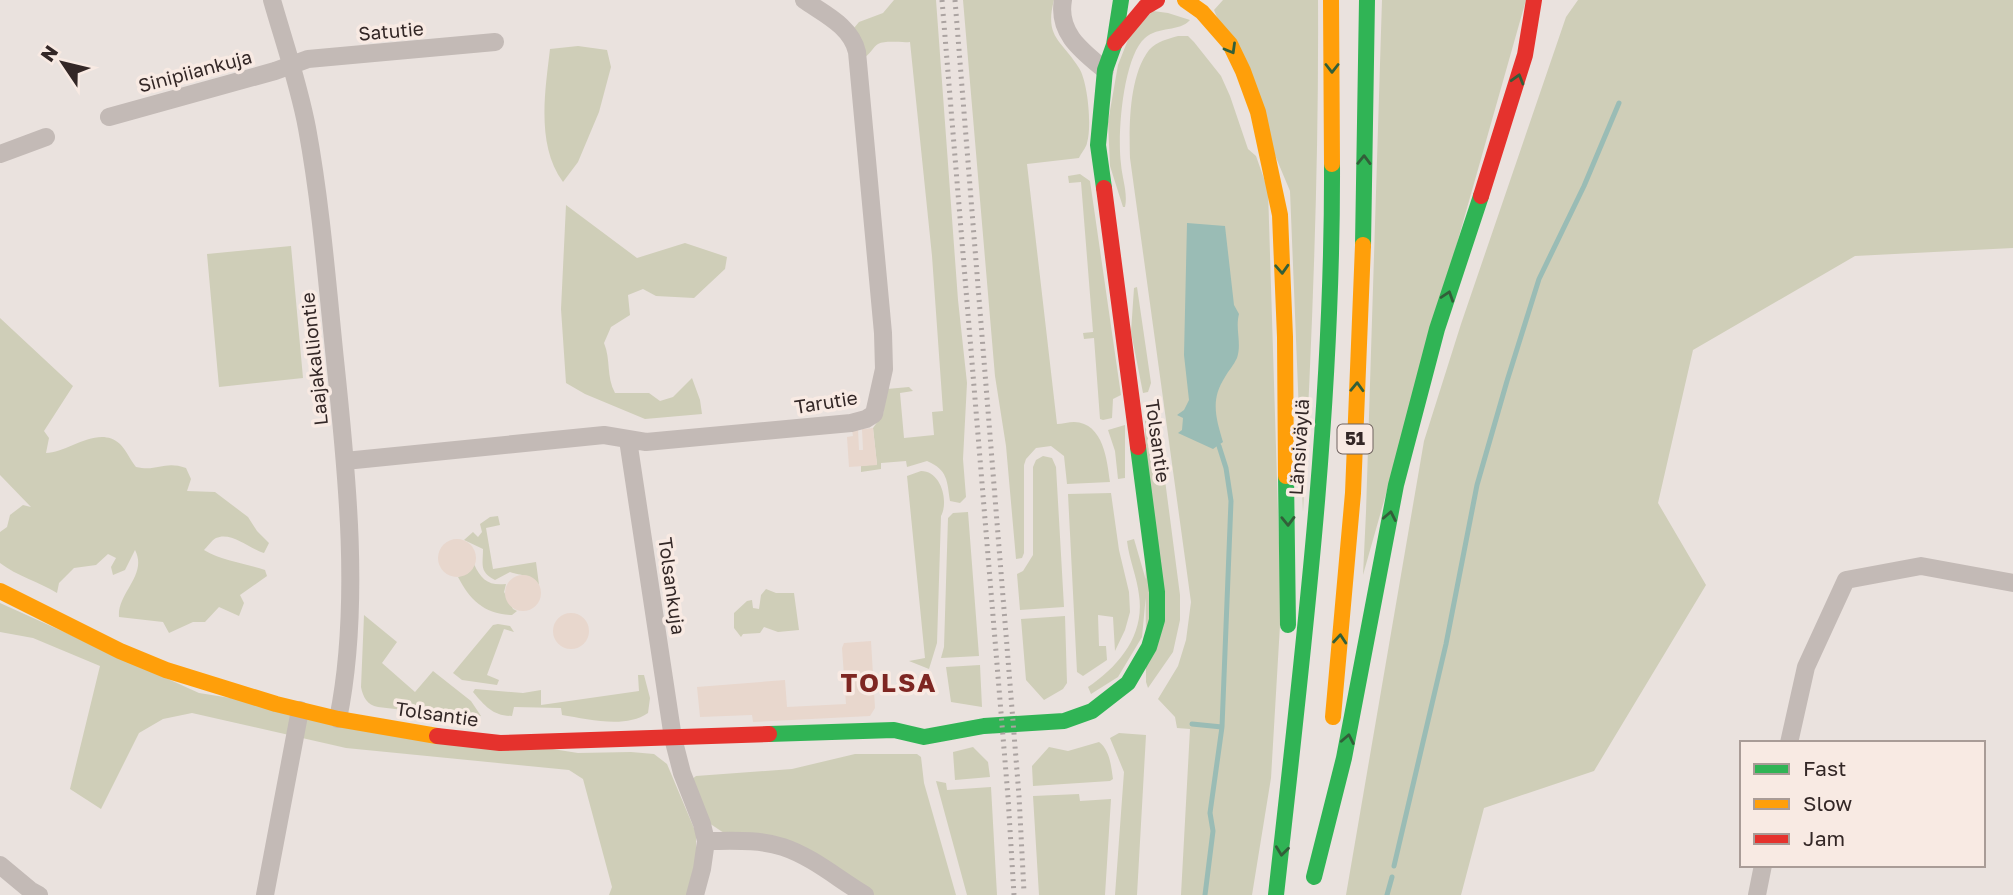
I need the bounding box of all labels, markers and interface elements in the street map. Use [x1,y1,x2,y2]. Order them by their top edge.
street label: Satutie [357,16,425,45]
north arrow [28,28,98,98]
text: N [35,40,62,65]
one-way arrow [1223,42,1236,55]
street label: Sinipiiankuja [136,44,254,97]
one-way arrow [1324,63,1340,74]
one-way arrow [1509,74,1524,86]
one-way arrow [1356,154,1372,165]
one-way arrow [1275,264,1290,275]
one-way arrow [1440,290,1454,302]
street label: Laajakalliontie [295,291,332,427]
one-way arrow [1350,381,1365,392]
street label: Tarutie [793,385,859,418]
street label: Tolsantie [1141,398,1176,484]
street label: Länsiväylä [1284,398,1313,496]
road number: 51 [1338,424,1372,454]
one-way arrow [1382,510,1397,522]
one-way arrow [1280,516,1296,526]
street label: Tolsankuja [654,536,691,636]
one-way arrow [1332,633,1347,644]
district label: TOLSA [840,667,938,698]
street label: Tolsantie [394,696,480,731]
one-way arrow [1340,733,1355,745]
legend [1740,741,1985,867]
text: Fast [1803,755,1846,781]
text: Slow [1803,790,1852,816]
text: Jam [1803,825,1845,851]
one-way arrow [1274,845,1289,857]

